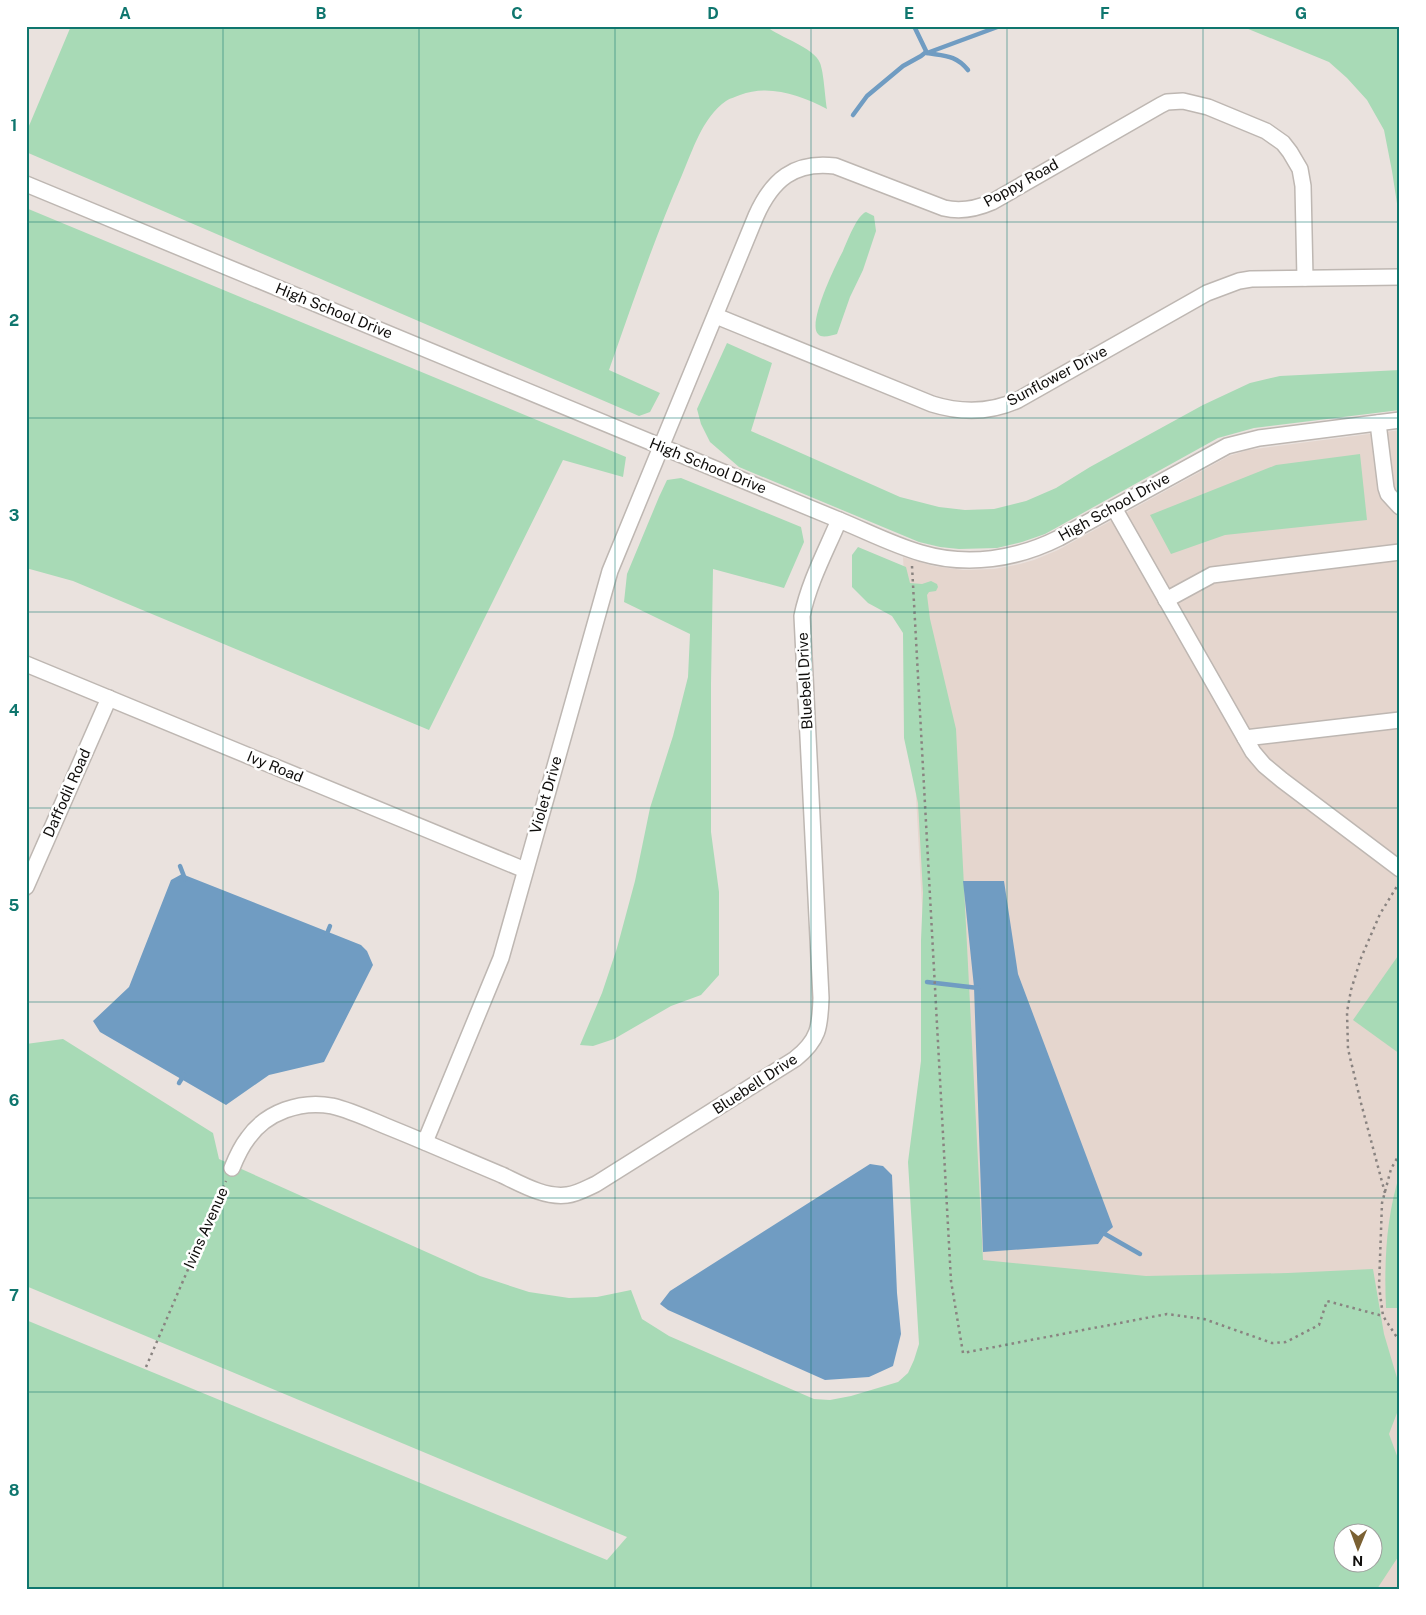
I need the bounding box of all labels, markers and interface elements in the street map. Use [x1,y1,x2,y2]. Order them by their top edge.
text: A [119,4,131,23]
text: B [316,4,327,23]
text: C [511,4,523,23]
text: D [707,4,719,23]
text: E [904,4,914,23]
text: F [1100,4,1110,23]
text: G [1295,4,1307,23]
text: 1 [11,116,17,135]
street label: Poppy Road [980,155,1061,210]
street label: High School Drive [273,279,395,342]
text: 2 [9,311,19,330]
street label: Sunflower Drive [1004,342,1110,409]
street label: High School Drive [647,434,769,497]
street label: High School Drive [1055,469,1172,544]
text: 3 [9,506,19,525]
street label: Bluebell Drive [793,632,816,730]
text: 4 [9,701,20,720]
street label: Daffodil Road [39,746,94,840]
street label: Ivy Road [245,748,306,785]
street label: Violet Drive [526,754,565,836]
text: 5 [9,896,20,915]
street label: Bluebell Drive [709,1050,800,1117]
text: 6 [9,1091,19,1110]
street label: Ivins Avenue [180,1185,231,1271]
text: 7 [9,1286,19,1305]
text: 8 [9,1481,20,1500]
north arrow [1334,1522,1384,1572]
text: N [1352,1553,1363,1569]

